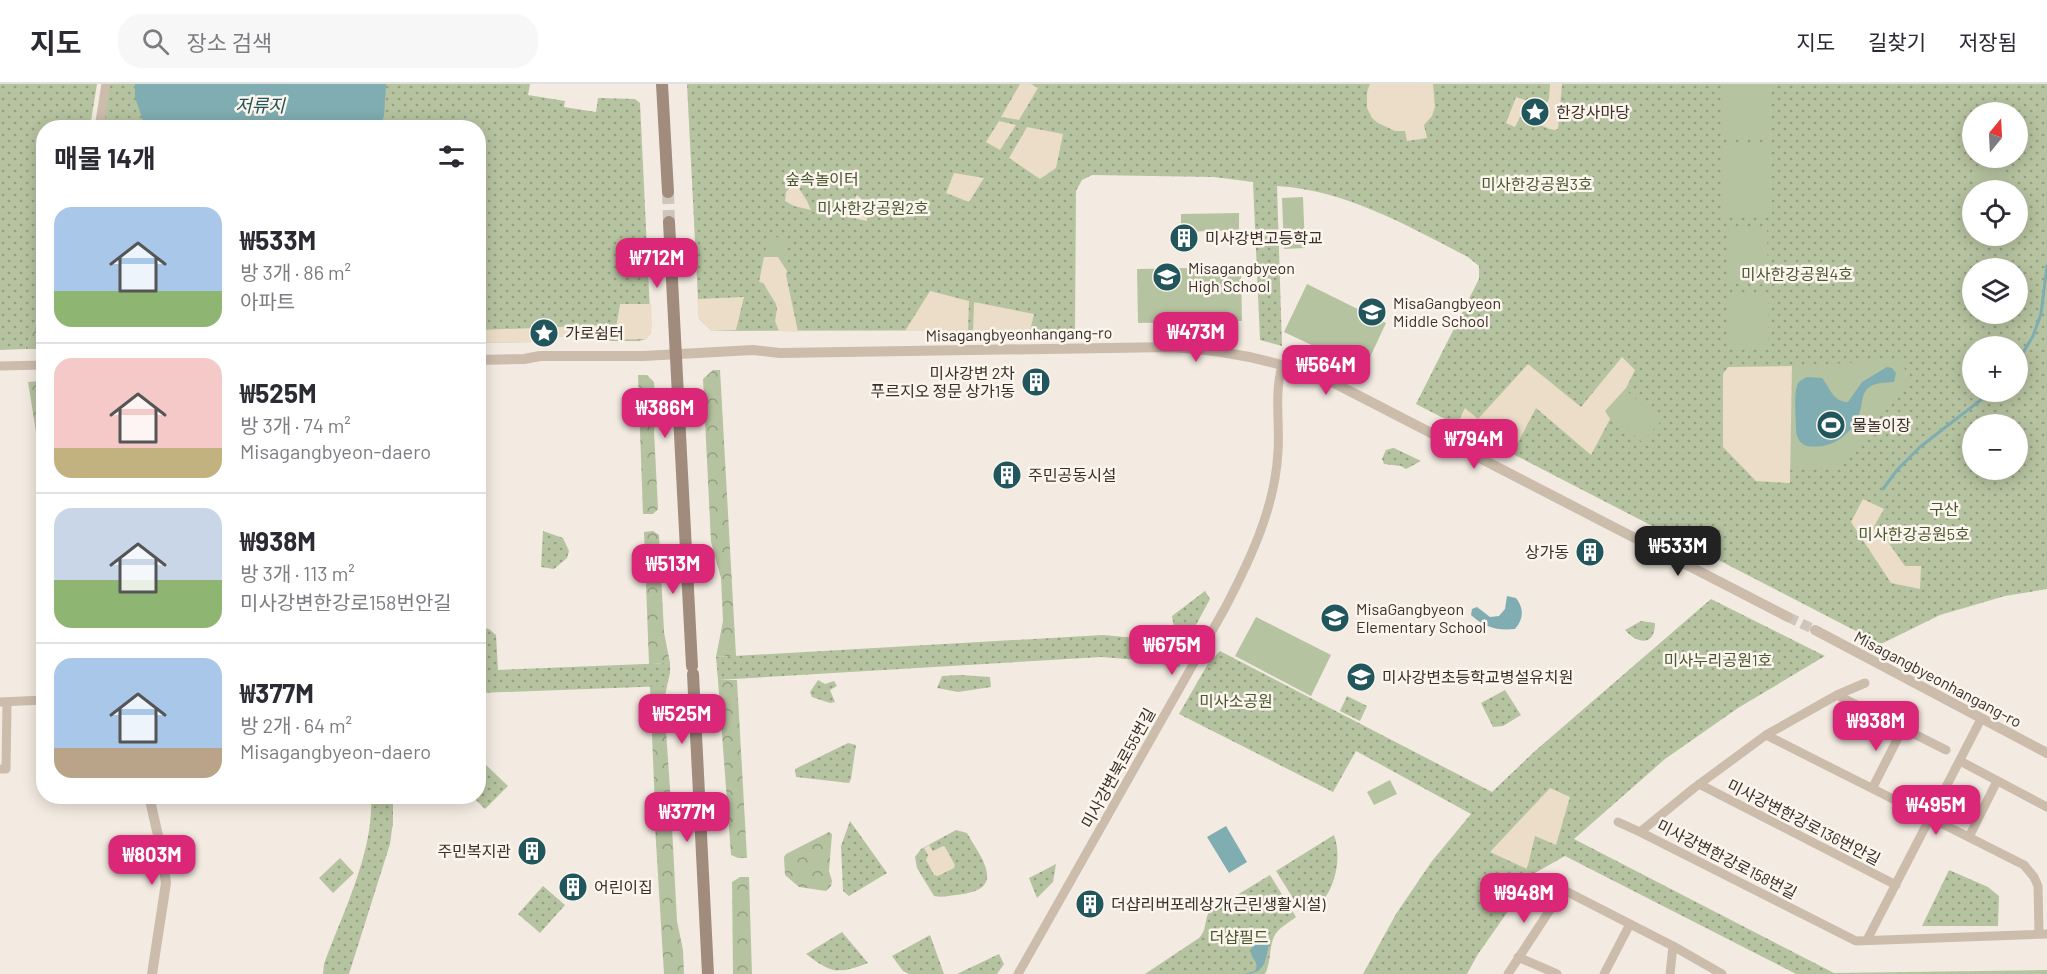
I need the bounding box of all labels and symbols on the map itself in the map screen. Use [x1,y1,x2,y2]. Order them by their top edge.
water label: 저류지 [235,94,286,116]
place icon: 한강사마당 [1519,96,1551,128]
place label: 한강사마당 [1556,102,1630,121]
north arrow [1962,102,2028,168]
park label: 숲속놀이터 [785,169,859,188]
park label: 미사한강공원3호 [1481,174,1593,193]
park label: 미사한강공원2호 [817,198,929,217]
building icon: 미사강변고등학교 [1168,222,1200,254]
place label: 미사강변고등학교 [1205,228,1323,247]
pin: ₩712M [615,238,699,289]
place label: Misagangbyeon High School [1188,258,1295,295]
school or university icon: Misagangbyeon High School [1151,261,1183,293]
park label: 미사한강공원4호 [1741,264,1853,283]
place label: MisaGangbyeon Middle School [1393,293,1501,330]
school or university icon: MisaGangbyeon Middle School [1356,296,1388,328]
pin: ₩473M [1154,312,1238,363]
place icon: 가로쉼터 [528,317,560,349]
street label: Misagangbyeonhangang-ro [925,322,1113,345]
place label: 가로쉼터 [565,323,624,342]
pin: ₩564M [1284,345,1368,396]
place label: 미사강변 2차 푸르지오 정문 상가1동 [871,363,1015,400]
building icon: 미사강변 2차 푸르지오 정문 상가1동 [1020,366,1052,398]
pin: ₩386M [623,388,707,439]
sports icon: 물놀이장 [1815,409,1847,441]
place label: 물놀이장 [1852,415,1911,434]
pin: ₩794M [1432,419,1516,470]
building icon: 주민공동시설 [991,459,1023,491]
place label: 주민공동시설 [1028,465,1116,484]
park label: 구산 [1929,499,1959,518]
park label: 미사한강공원5호 [1858,524,1970,543]
pin: ₩533M [1636,526,1720,577]
building icon: 상가동 [1574,536,1606,568]
place label: 상가동 [1525,542,1569,561]
pin: ₩513M [631,544,715,595]
place label: MisaGangbyeon Elementary School [1356,599,1486,636]
school or university icon: MisaGangbyeon Elementary School [1319,602,1351,634]
pin: ₩675M [1130,625,1214,676]
street label: Misagangbyeonhangang-ro [1851,626,2025,731]
park label: 미사누리공원1호 [1664,650,1772,669]
school or university icon: 미사강변초등학교병설유치원 [1345,661,1377,693]
place label: 미사강변초등학교병설유치원 [1382,667,1573,686]
park label: 미사소공원 [1199,691,1273,710]
pin: ₩525M [640,694,724,745]
pin: ₩938M [1834,701,1918,752]
street label: 미사강변북로55번길 [1077,704,1158,831]
street label: 미사강변한강로136번안길 [1724,775,1884,868]
pin: ₩495M [1894,785,1978,836]
pin: ₩377M [645,792,729,843]
street label: 미사강변한강로158번길 [1654,815,1800,902]
pin: ₩803M [110,835,194,886]
building icon: 주민복지관 [516,835,548,867]
place label: 주민복지관 [437,841,511,860]
building icon: 어린이집 [557,871,589,903]
pin: ₩948M [1482,873,1566,924]
place label: 어린이집 [594,877,653,896]
building icon: 더샵리버포레상가(근린생활시설) [1074,888,1106,920]
place label: 더샵리버포레상가(근린생활시설) [1111,894,1326,913]
park label: 더샵필드 [1210,927,1268,946]

